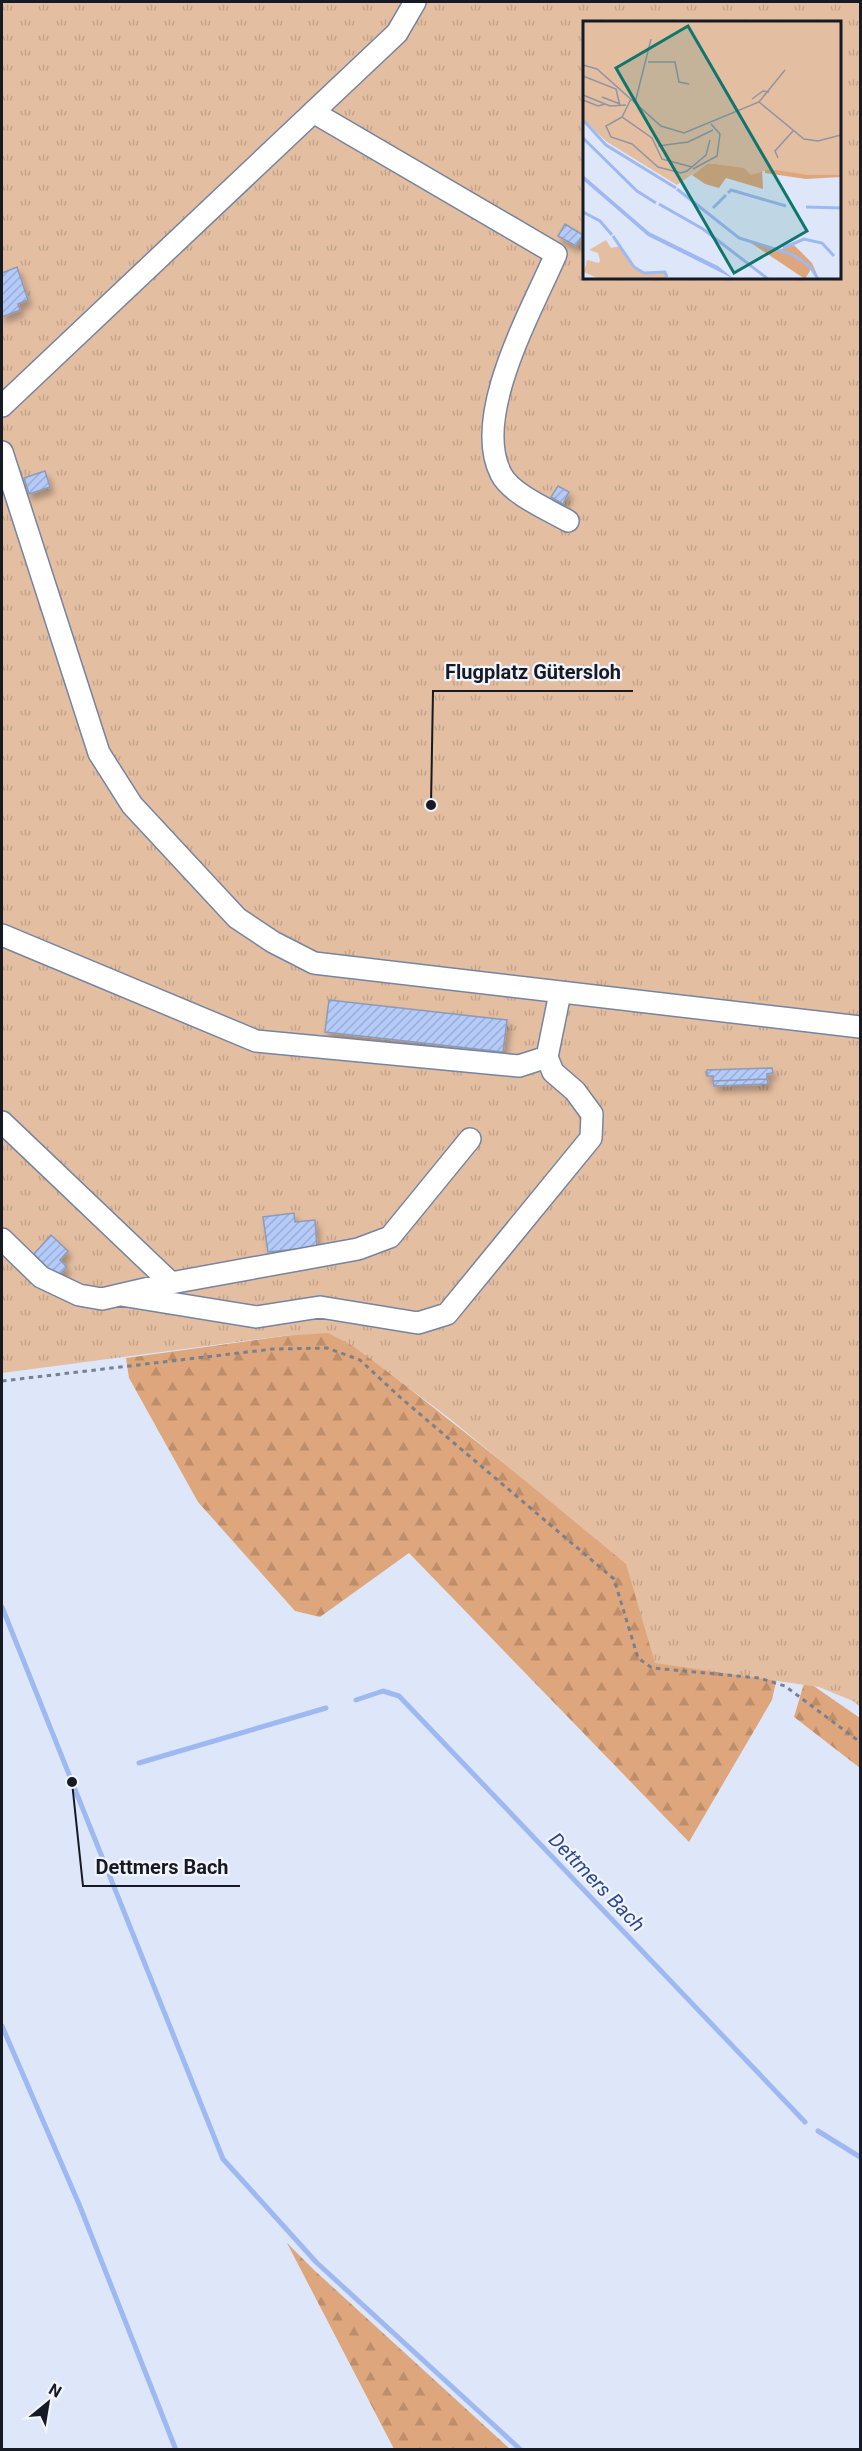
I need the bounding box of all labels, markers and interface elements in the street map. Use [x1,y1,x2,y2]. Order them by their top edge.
inset map [583,21,841,279]
callout: Flugplatz Gütersloh [433,653,633,691]
text: Flugplatz Gütersloh [445,660,621,684]
water label: Dettmers Bach [544,1828,650,1936]
callout: Dettmers Bach [83,1848,240,1886]
text: Dettmers Bach [95,1855,229,1879]
north arrow [18,2373,78,2433]
text: N [46,2379,65,2401]

